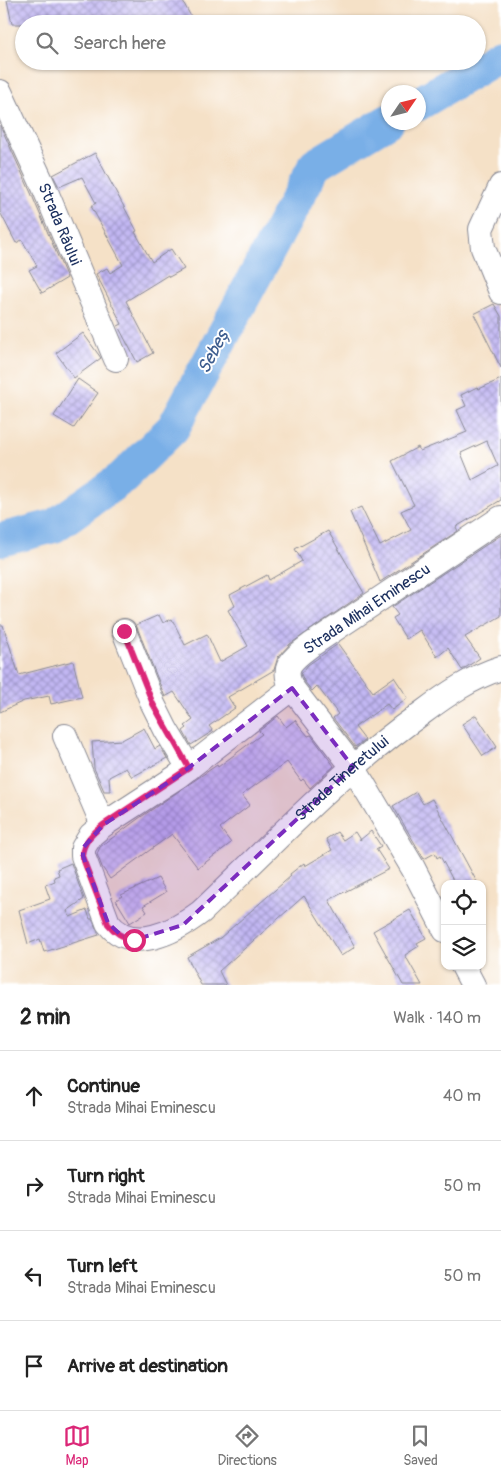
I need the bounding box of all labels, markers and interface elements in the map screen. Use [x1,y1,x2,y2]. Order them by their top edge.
search box [15,15,486,70]
icon: search [33,29,61,57]
text: Search here [73,31,166,55]
north arrow [381,85,426,130]
street label: Strada Râului [33,180,86,268]
water label: Sebeș [193,324,235,378]
street label: Strada Mihai Eminescu [300,559,434,659]
route end [113,620,136,643]
street label: Strada Tineretului [291,732,393,825]
map controls [441,880,486,970]
button: locate [441,880,486,925]
button: layers [441,925,486,970]
route start [123,929,146,952]
text: 2 min [20,1004,70,1031]
text: Walk · 140 m [393,1008,481,1028]
text: Continue [67,1074,140,1098]
icon: ahead [20,1082,48,1110]
text: 40 m [443,1086,481,1106]
text: Strada Mihai Eminescu [67,1098,216,1118]
text: Turn right [67,1164,145,1188]
icon: right [20,1172,48,1200]
text: 50 m [444,1176,481,1196]
text: Strada Mihai Eminescu [67,1188,216,1208]
text: Turn left [67,1254,137,1278]
icon: left [20,1262,48,1290]
text: 50 m [444,1266,481,1286]
text: Strada Mihai Eminescu [67,1278,216,1298]
icon: arrive [20,1352,48,1380]
text: Arrive at destination [67,1354,228,1378]
tab: Map [63,1422,91,1469]
tab: Directions [217,1422,277,1469]
tab: Saved [403,1422,438,1469]

